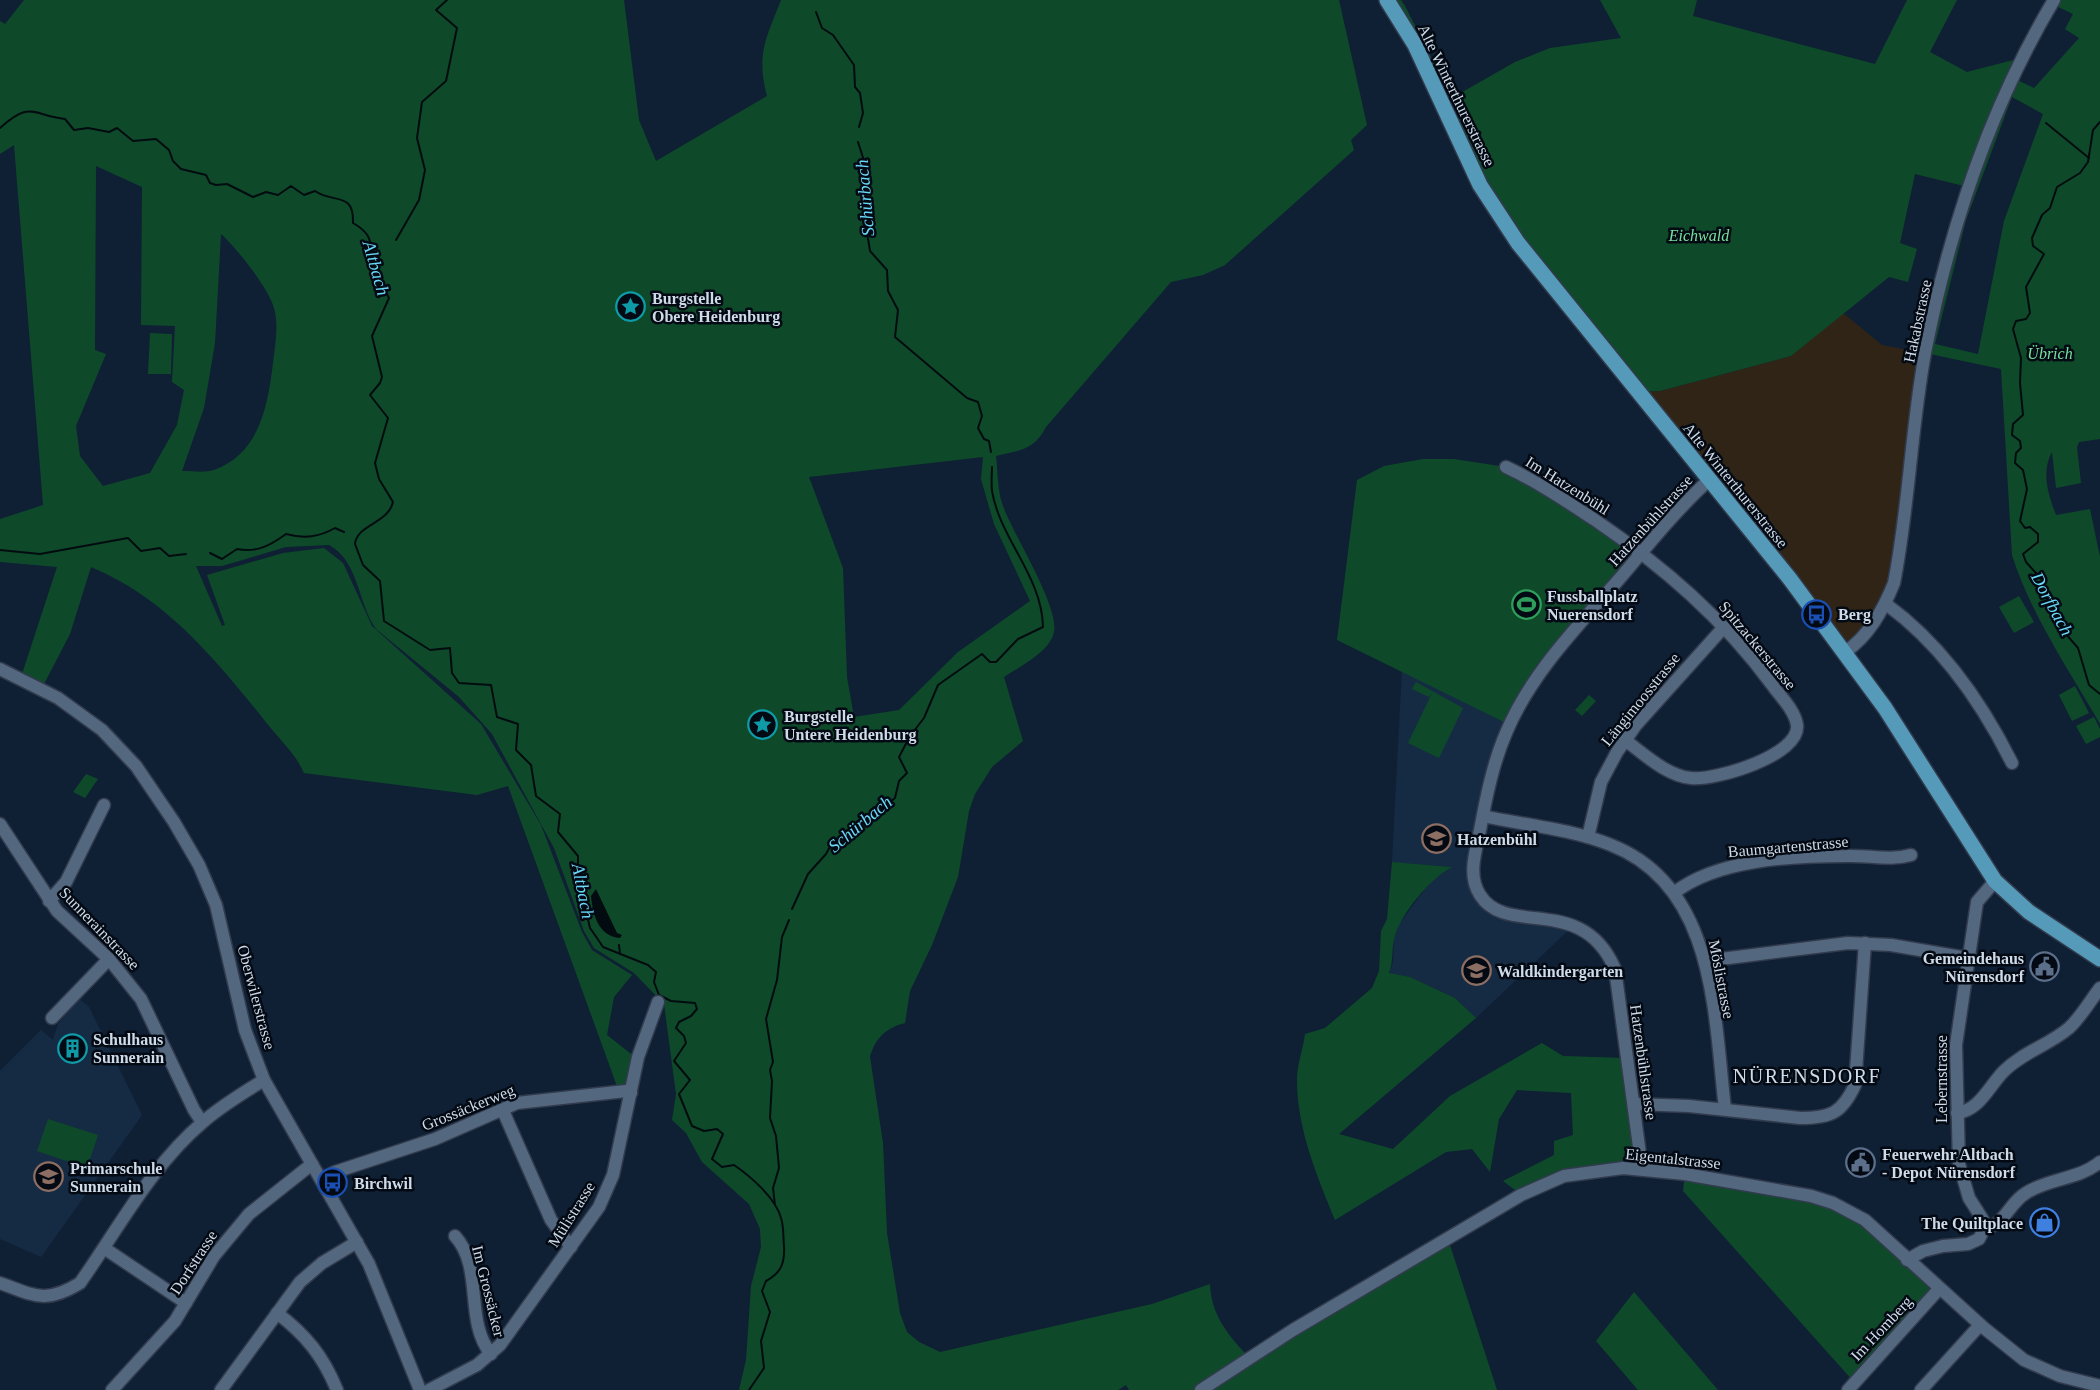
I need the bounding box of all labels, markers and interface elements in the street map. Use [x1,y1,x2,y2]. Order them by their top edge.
street label: Alte Winterthurerstrasse [1415,21,1498,169]
water label: Schürbach [852,159,878,237]
park label: Eichwald [1668,227,1730,244]
water label: Altbach [358,237,393,298]
street label: Hakabstrasse [1900,278,1935,364]
place label: Burgstelle Obere Heidenburg [652,290,780,326]
place icon: Burgstelle Obere Heidenburg [615,291,647,323]
park label: Übrich [2027,345,2073,362]
street label: Alte Winterthurerstrasse [1680,419,1791,551]
street label: Im Hatzenbühl [1523,453,1613,518]
street label: Hatzenbühlstrasse [1605,471,1696,569]
water label: Dorfbach [2027,568,2077,639]
place label: Fussballplatz Nuerensdorf [1547,588,1638,623]
sports icon: Fussballplatz Nuerensdorf [1510,589,1542,621]
street label: Spitzackerstrasse [1715,598,1800,694]
bus stop icon: Berg [1801,598,1833,630]
place label: Berg [1838,606,1871,624]
street label: Längimoosstrasse [1598,649,1684,750]
place label: Burgstelle Untere Heidenburg [784,708,917,744]
place icon: Burgstelle Untere Heidenburg [747,709,779,741]
water label: Schürbach [824,792,896,856]
school or university icon: Hatzenbühl [1420,823,1452,855]
place label: Hatzenbühl [1457,831,1538,848]
street label: Baumgartenstrasse [1727,833,1849,861]
water label: Altbach [568,861,598,920]
street label: Sunnerainstrasse [56,884,143,973]
street label: Möslistrasse [1706,938,1737,1020]
street label: Oberwilerstrasse [234,943,279,1051]
place label: Gemeindehaus Nürensdorf [1923,950,2025,985]
public building icon: Gemeindehaus Nürensdorf [2029,951,2061,983]
school or university icon: Waldkindergarten [1460,955,1492,987]
place label: Waldkindergarten [1497,963,1623,981]
street label: Hatzenbühlstrasse [1627,1003,1660,1121]
place label: Schulhaus Sunnerain [93,1031,164,1066]
building icon: Schulhaus Sunnerain [56,1032,88,1064]
street label: Lebernstrasse [1933,1035,1950,1123]
district label: NÜRENSDORF [1733,1065,1881,1087]
street label: Grossäckerweg [419,1081,517,1135]
street label: Eigentalstrasse [1624,1145,1722,1173]
place label: Feuerwehr Altbach - Depot Nürensdorf [1882,1146,2016,1182]
public building icon: Feuerwehr Altbach - Depot Nürensdorf [1845,1147,1877,1179]
place label: Primarschule Sunnerain [70,1160,162,1195]
school or university icon: Primarschule Sunnerain [33,1161,65,1193]
bus stop icon: Birchwil [317,1167,349,1199]
place label: Birchwil [354,1175,413,1192]
street label: Mülistrasse [545,1178,598,1250]
shop icon: The Quiltplace [2028,1207,2060,1239]
place label: The Quiltplace [1921,1215,2023,1233]
street label: Dorfstrasse [166,1227,220,1297]
street label: Im Grossäcker [469,1244,508,1339]
street label: Im Homberg [1847,1293,1916,1365]

